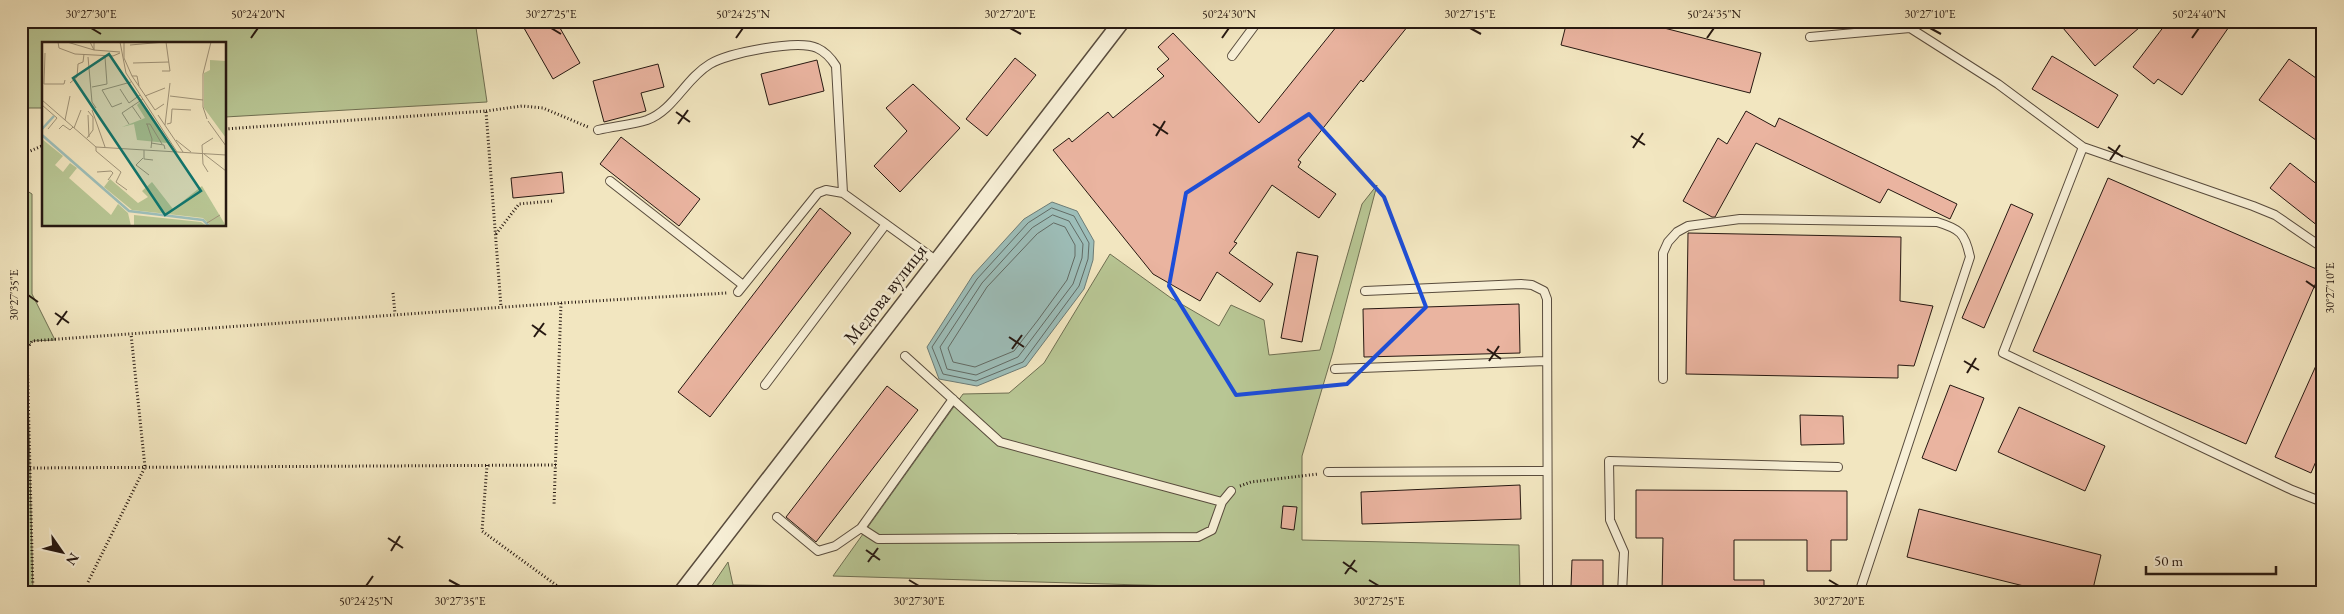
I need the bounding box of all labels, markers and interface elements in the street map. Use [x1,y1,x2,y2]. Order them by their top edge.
text: 30°27'30"E [65,6,117,22]
text: 50°24'20"N [231,6,285,22]
text: 30°27'25"E [525,6,577,22]
text: 50°24'25"N [716,6,770,22]
text: 30°27'20"E [984,6,1036,22]
text: 50°24'30"N [1202,6,1256,22]
text: 30°27'15"E [1444,6,1496,22]
text: 50°24'35"N [1687,6,1741,22]
text: 30°27'10"E [1904,6,1956,22]
text: 50°24'40"N [2172,6,2226,22]
inset map [42,42,226,226]
street label: Медова вулиця [838,238,932,350]
text: 30°27'10"E [2322,262,2338,314]
text: 30°27'35"E [6,269,22,321]
north arrow [38,526,88,576]
scale bar [2146,544,2276,576]
text: N [62,550,83,570]
text: 50 m [2154,551,2183,570]
text: 50°24'25"N [339,593,393,609]
text: 30°27'35"E [434,593,486,609]
text: 30°27'30"E [893,593,945,609]
text: 30°27'25"E [1353,593,1405,609]
text: 30°27'20"E [1813,593,1865,609]

